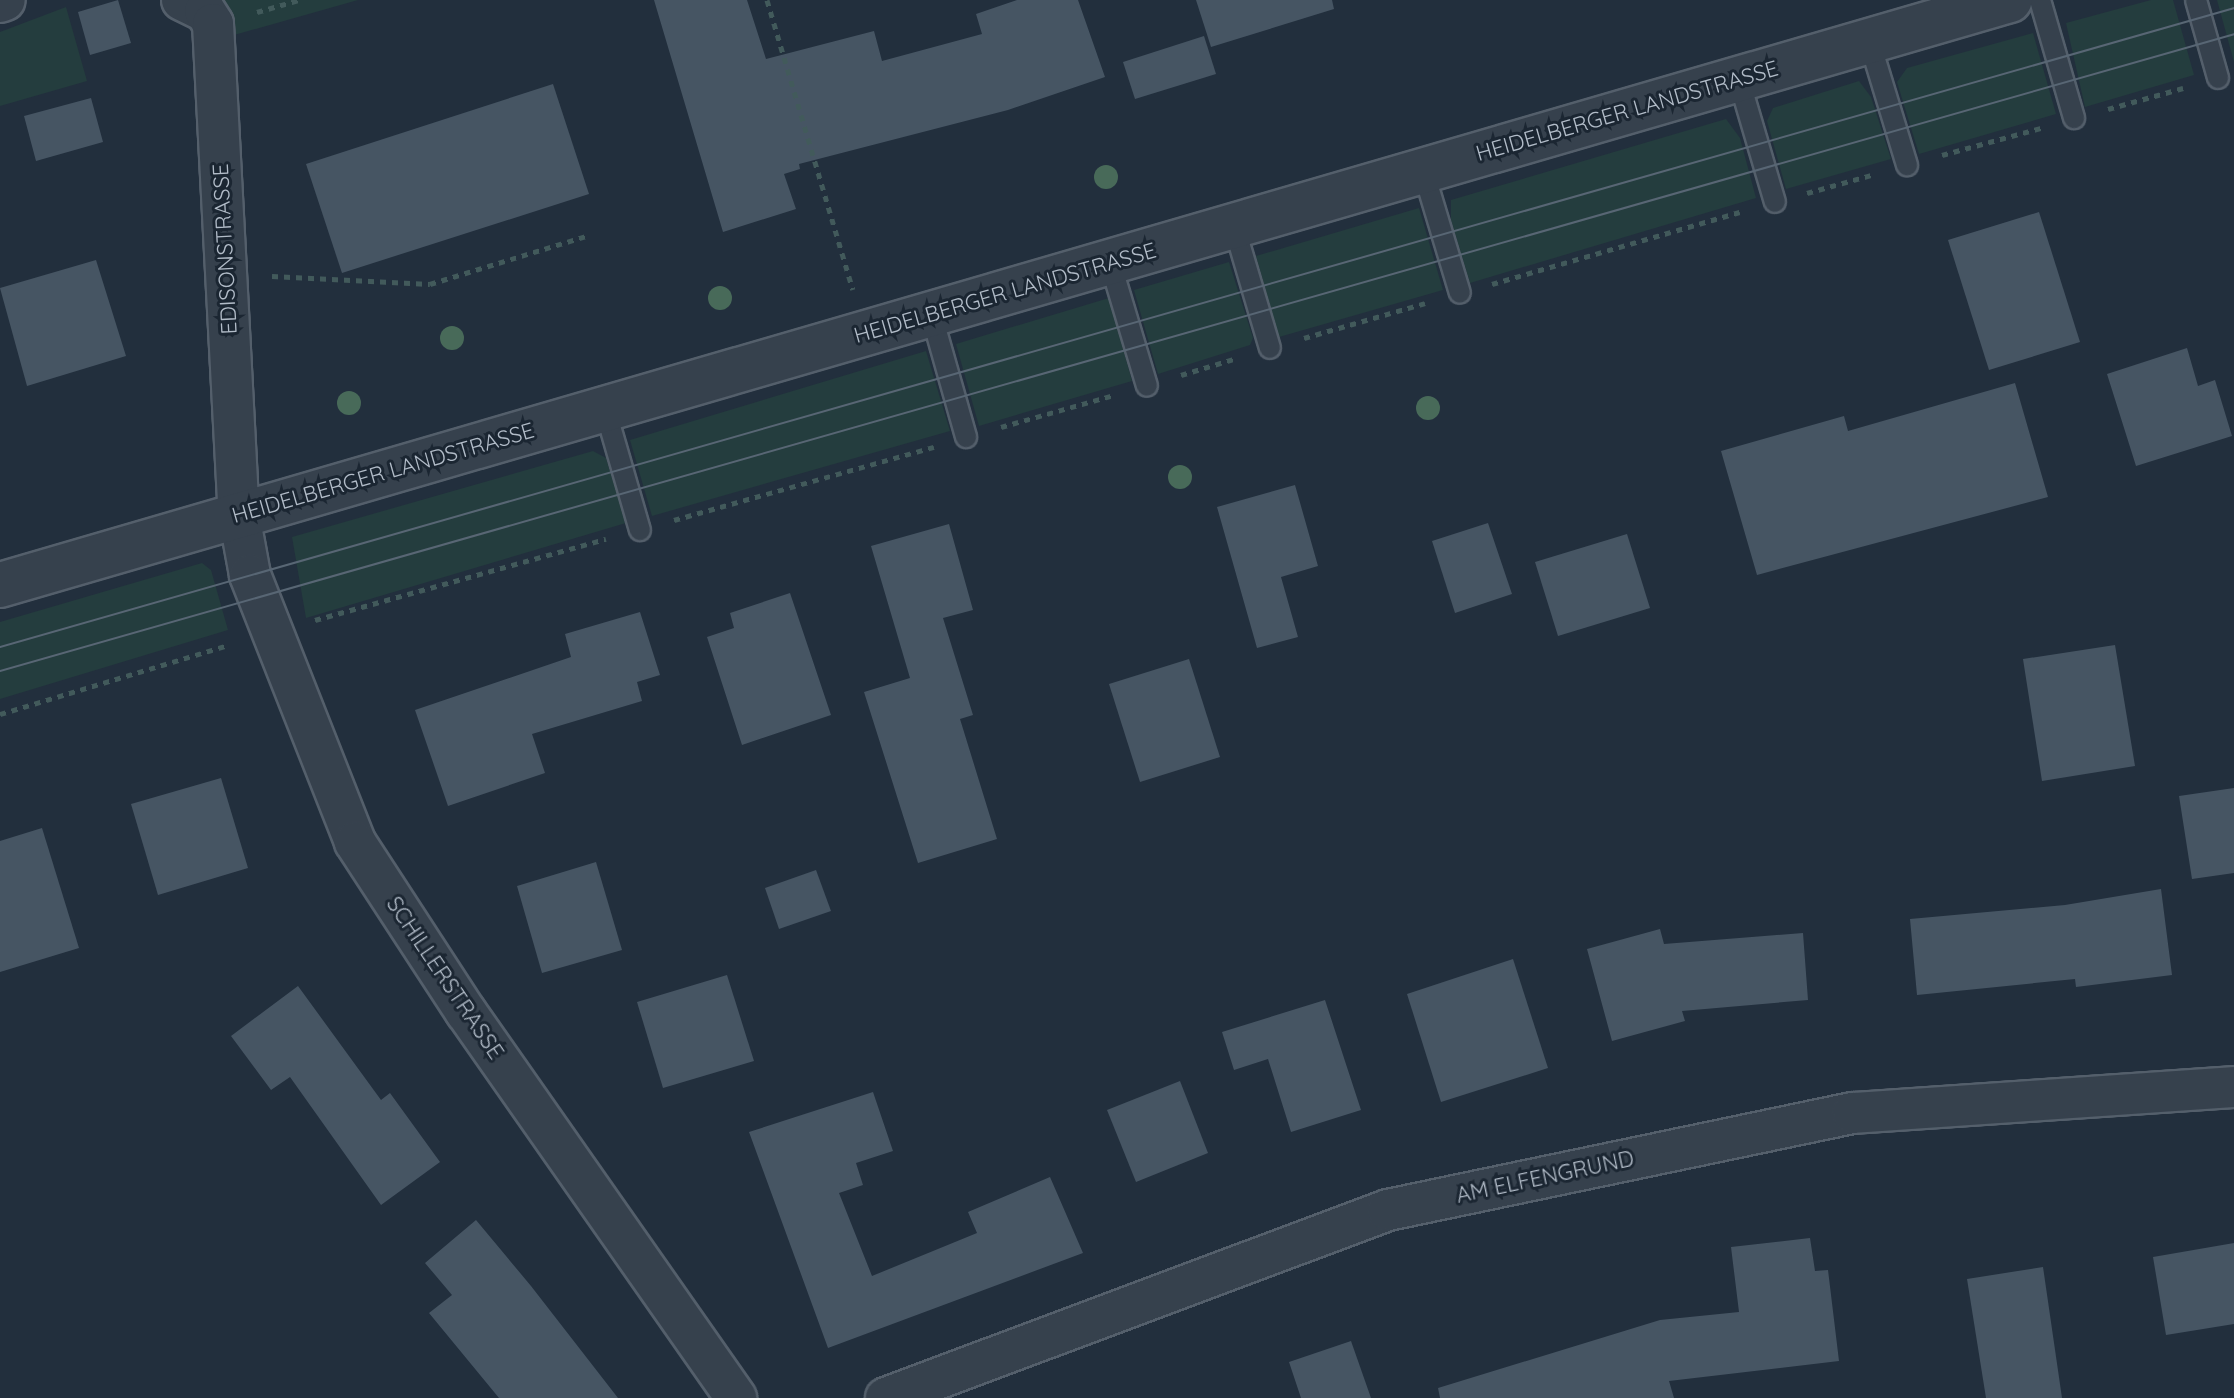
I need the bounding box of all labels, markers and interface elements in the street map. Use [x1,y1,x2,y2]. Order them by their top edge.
street label: HEIDELBERGER LANDSTRASSE [1473,55,1781,167]
street label: EDISONSTRASSE [207,163,243,335]
street label: HEIDELBERGER LANDSTRASSE [851,237,1159,349]
street label: HEIDELBERGER LANDSTRASSE [229,417,537,529]
street label: SCHILLERSTRASSE [381,892,509,1064]
street label: AM ELFENGRUND [1454,1145,1636,1209]

